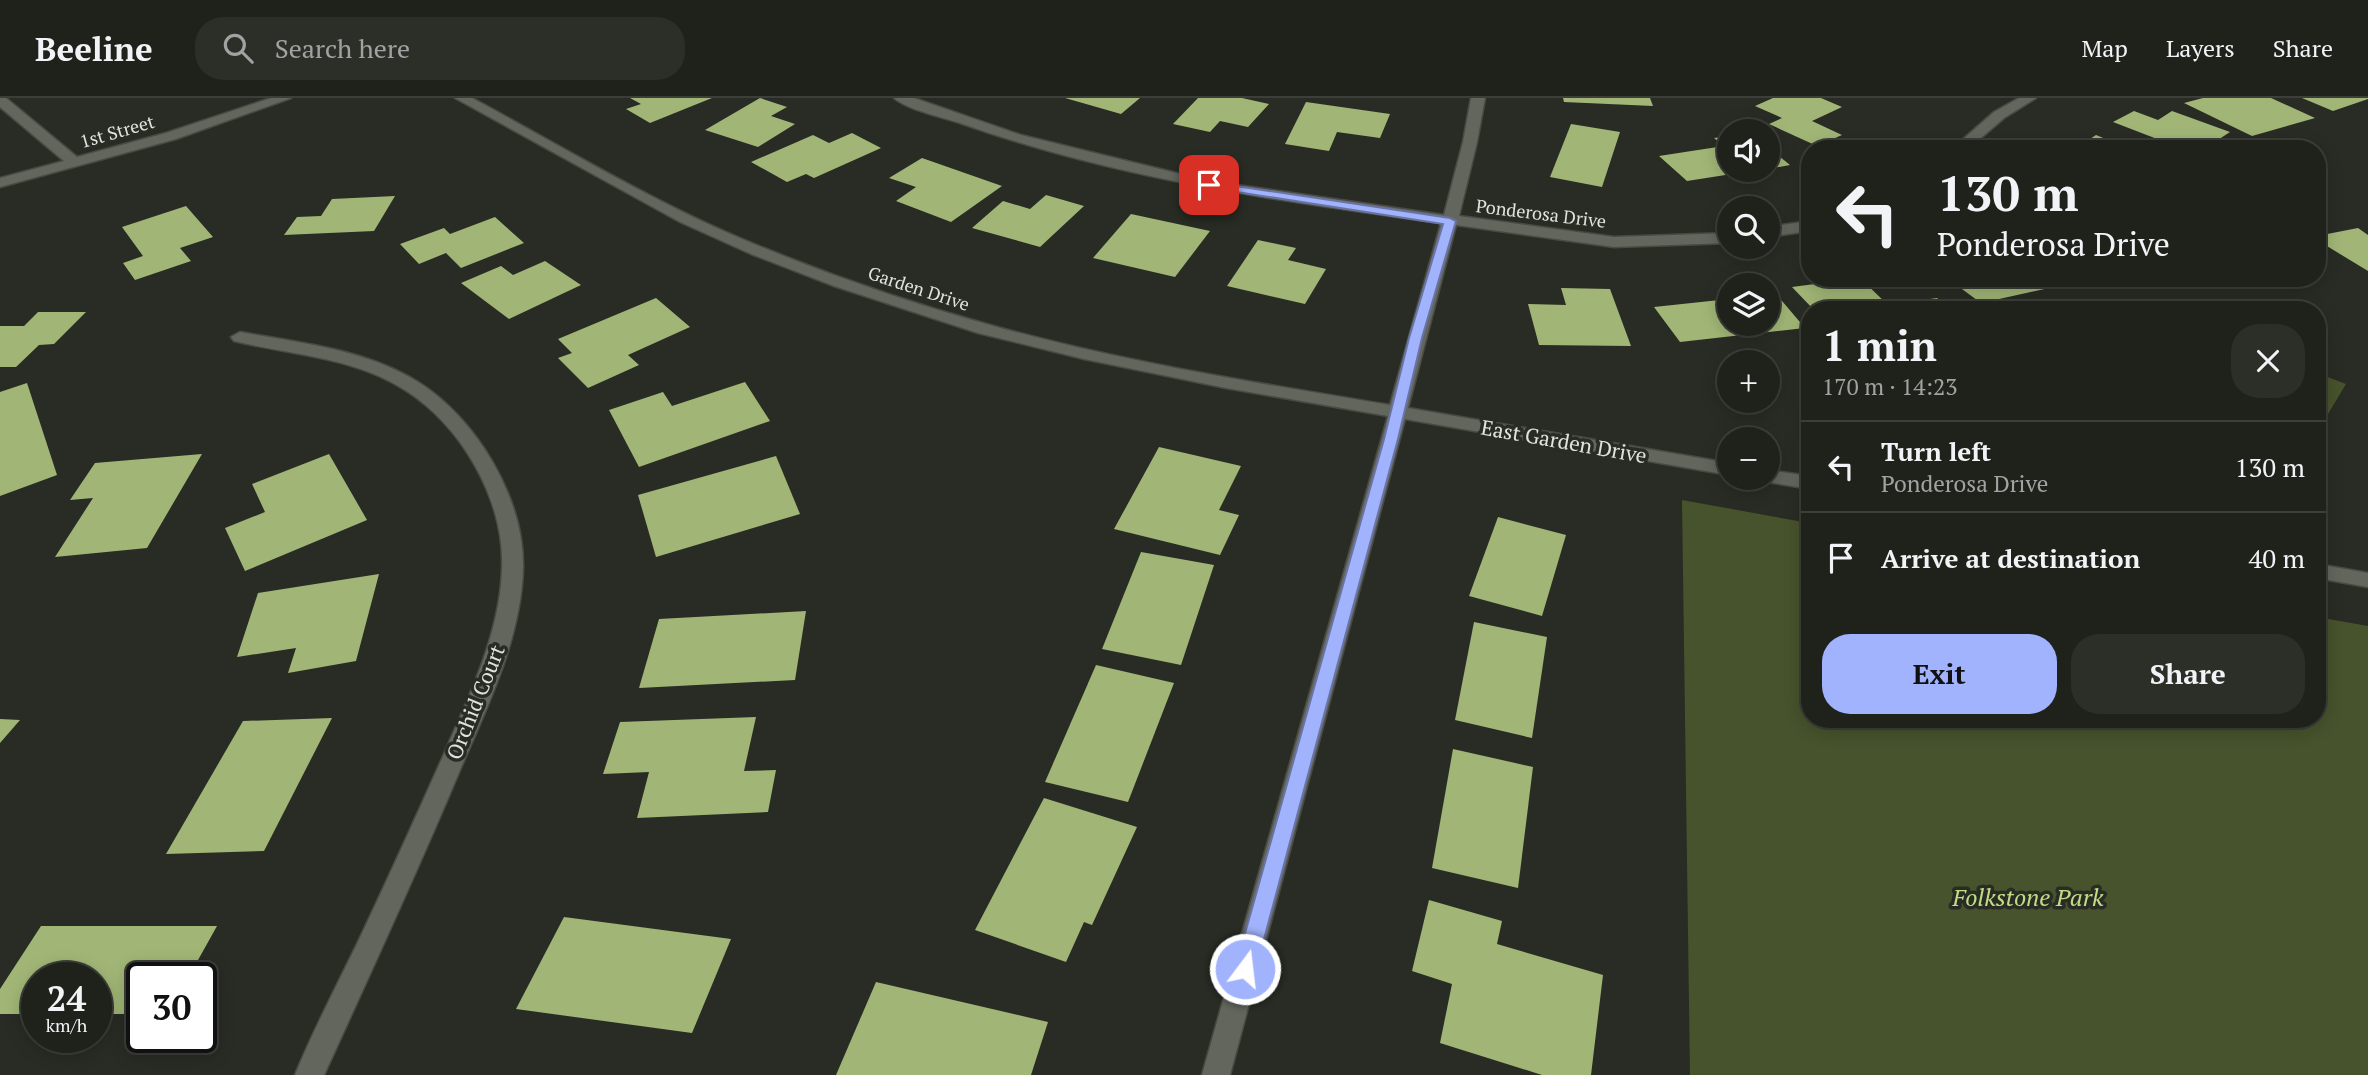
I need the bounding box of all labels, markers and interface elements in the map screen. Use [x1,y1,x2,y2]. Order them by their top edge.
search box [195,17,685,80]
text: Beeline [35,27,153,70]
icon: search [219,29,257,67]
text: Search here [275,31,410,65]
text: Map [2081,32,2128,64]
text: Layers [2166,32,2235,64]
text: Share [2273,32,2333,64]
street label: 1st Street [77,109,157,153]
map controls [1717,119,1780,490]
button: sound [1717,119,1780,182]
pin [1179,155,1239,215]
text: 130 m [1937,160,2079,225]
icon: arrive [1190,166,1228,204]
icon: left [1822,168,1913,259]
street label: Ponderosa Drive [1475,193,1607,233]
button: search [1717,196,1780,259]
text: Ponderosa Drive [1937,223,2170,265]
street label: Garden Drive [865,260,973,316]
button: layers [1717,273,1780,336]
text: 1 min [1822,317,1937,373]
button: close [2231,324,2305,398]
button: + [1717,350,1780,413]
text: 170 m · 14:23 [1822,371,1957,402]
street label: East Garden Drive [1479,413,1649,469]
button: − [1717,427,1780,490]
text: Turn left [1881,434,1991,468]
icon: left [1822,448,1860,486]
text: 130 m [2235,450,2305,484]
text: Ponderosa Drive [1881,468,2048,499]
icon: arrive [1822,539,1860,577]
text: Arrive at destination [1881,541,2140,575]
text: 40 m [2249,541,2305,575]
button: Exit [1822,634,2057,714]
button: Share [2071,634,2305,714]
street label: Orchid Court [439,640,511,763]
park label: Folkstone Park [1952,881,2104,913]
position arrow [1208,932,1282,1006]
speed limit sign: 30 [126,962,217,1053]
text: 24 [47,975,86,1021]
text: km/h [46,1013,87,1037]

